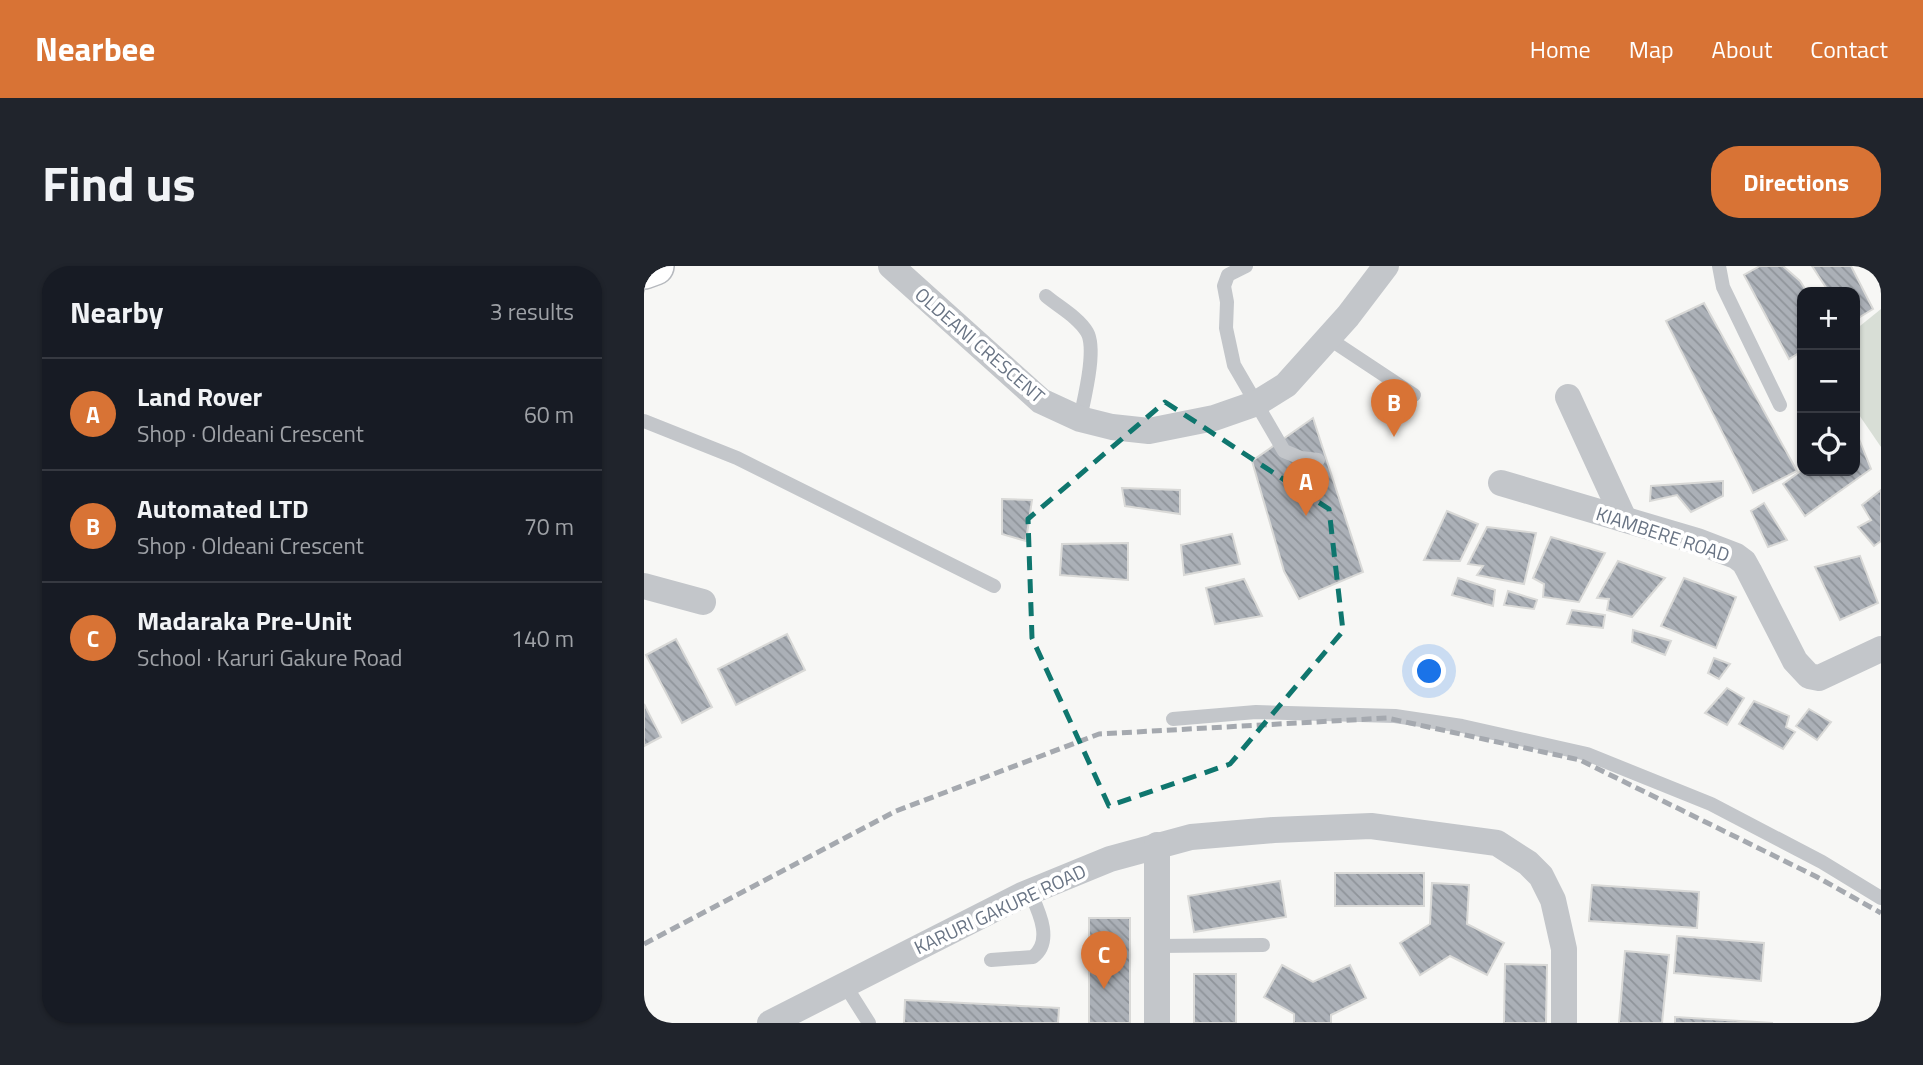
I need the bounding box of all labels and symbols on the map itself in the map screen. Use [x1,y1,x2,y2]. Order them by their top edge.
street label: OLDEANI CRESCENT [909,280,1052,409]
pin: B [1371,379,1417,437]
pin: A [1283,458,1329,516]
street label: KIAMBERE ROAD [1593,498,1734,569]
your location [1412,654,1446,688]
street label: KARURI GAKURE ROAD [909,856,1091,961]
pin: C [1081,931,1127,989]

